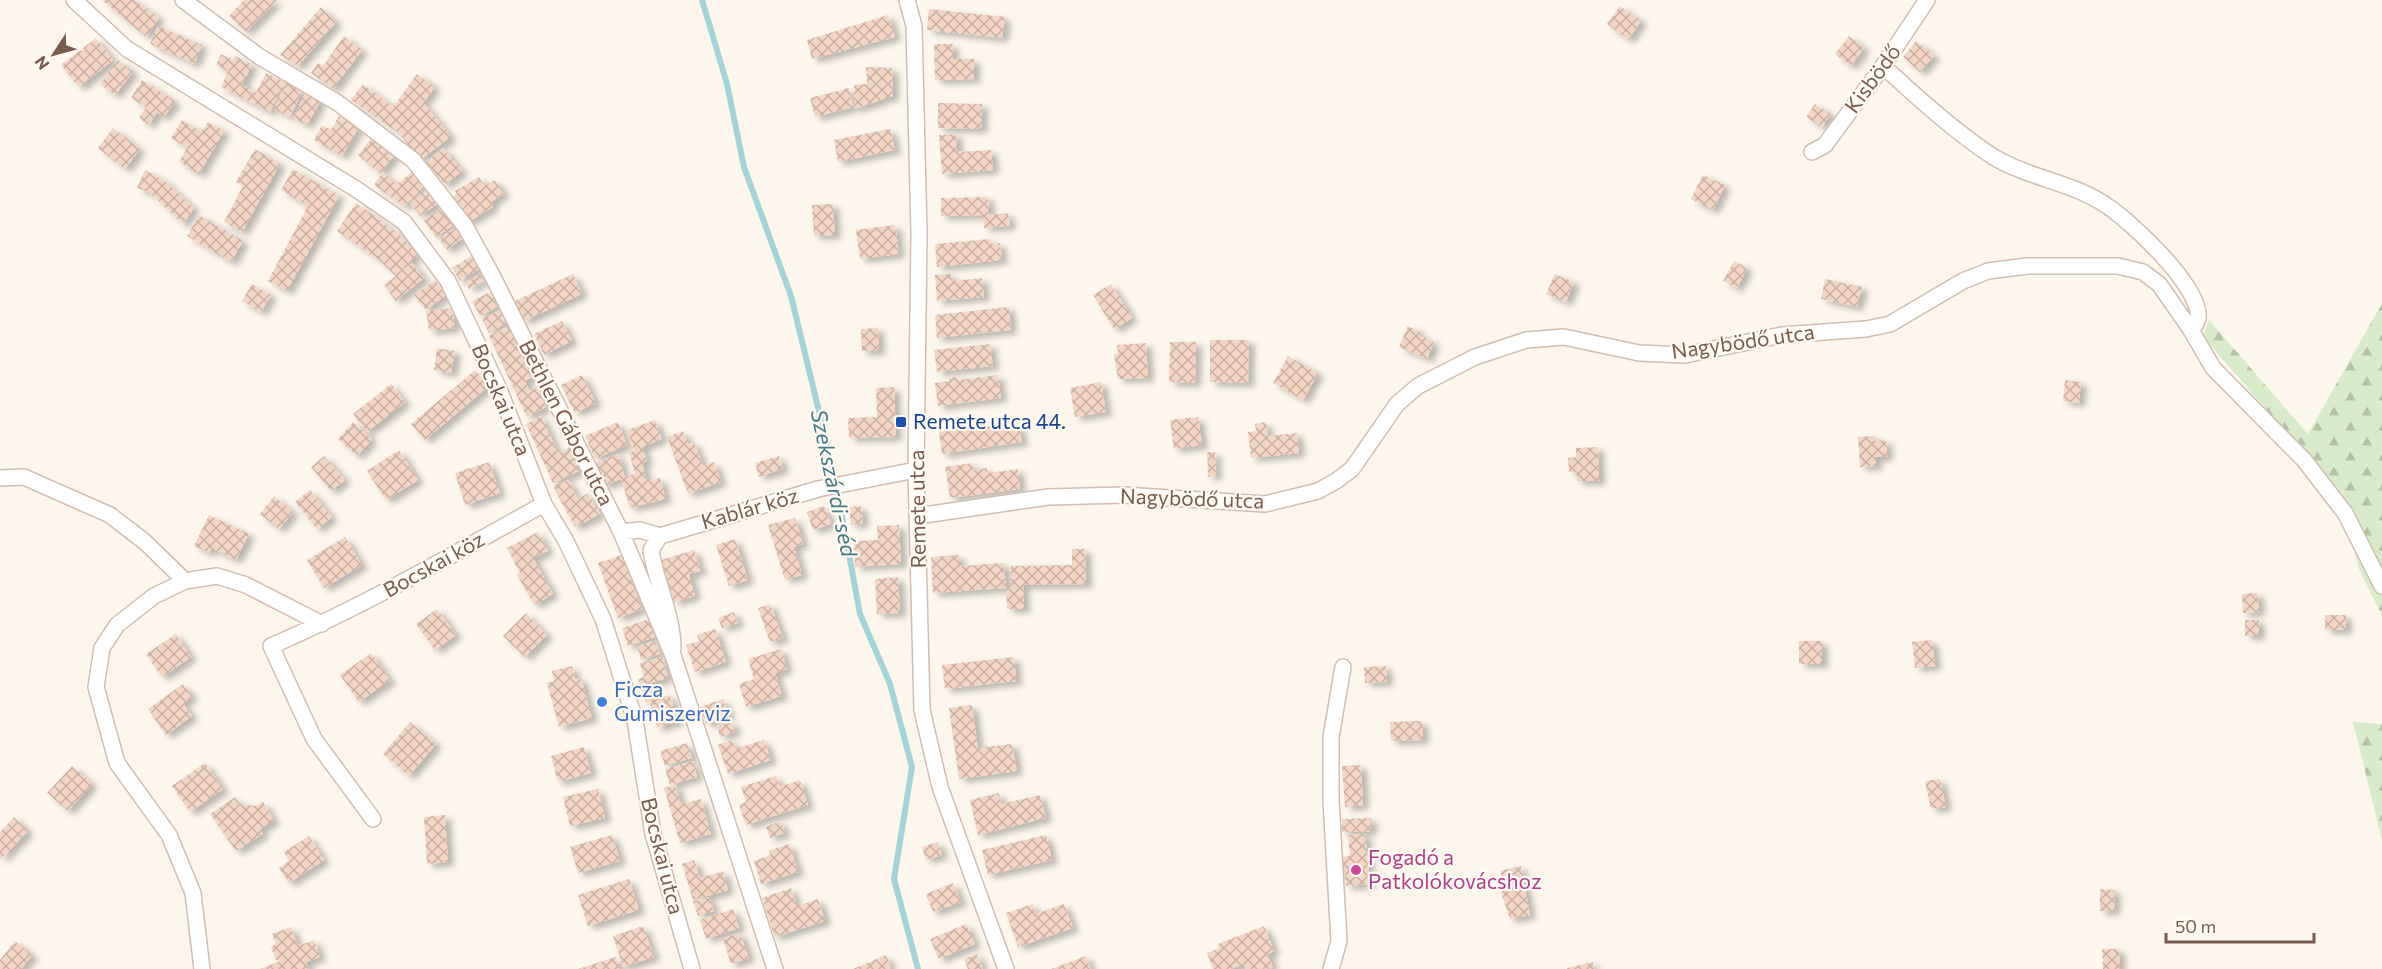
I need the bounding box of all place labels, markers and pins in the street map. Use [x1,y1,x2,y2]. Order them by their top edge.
place label: Remete utca 44. [913,408,1066,433]
marker: Remete utca 44. [894,415,908,429]
place label: Ficza Gumiszerviz [614,676,731,725]
marker: Ficza Gumiszerviz [595,695,609,709]
place label: Fogadó a Patkolókovácshoz [1368,844,1542,893]
marker: Fogadó a Patkolókovácshoz [1349,863,1363,877]

